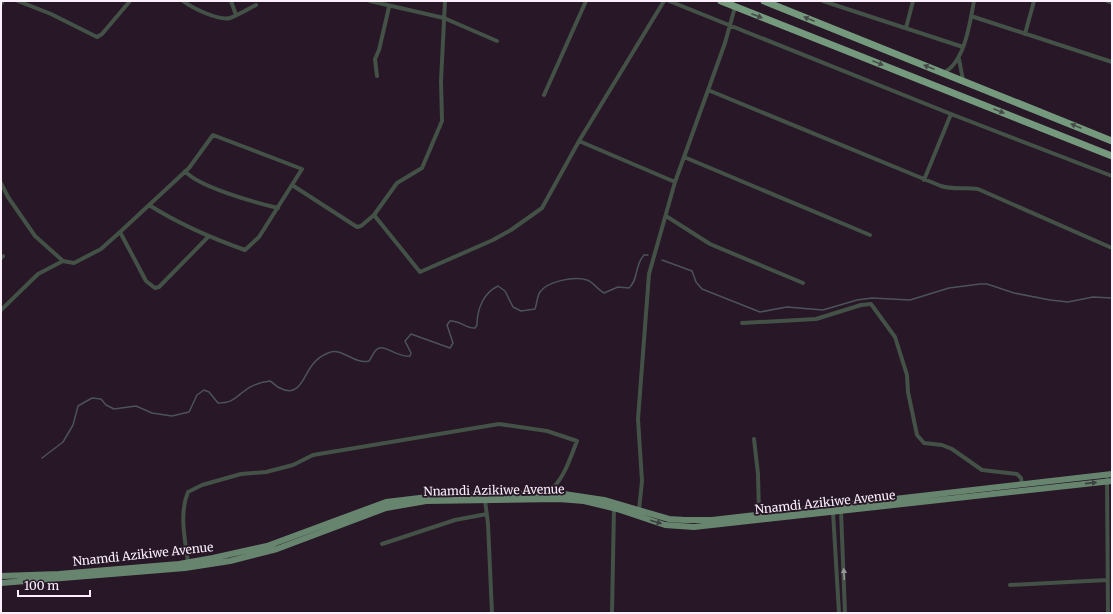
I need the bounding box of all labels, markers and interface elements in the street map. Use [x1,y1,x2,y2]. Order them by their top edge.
one-way arrow [752,13,764,19]
one-way arrow [803,16,814,22]
one-way arrow [872,61,884,67]
one-way arrow [923,64,935,70]
one-way arrow [993,109,1005,115]
one-way arrow [1070,123,1081,129]
one-way arrow [1085,479,1097,486]
street label: Nnamdi Azikiwe Avenue [423,481,565,499]
street label: Nnamdi Azikiwe Avenue [754,487,896,517]
one-way arrow [650,519,662,525]
street label: Nnamdi Azikiwe Avenue [72,539,214,569]
one-way arrow [841,568,848,580]
scale bar [18,572,90,598]
text: 100 m [24,578,59,593]

